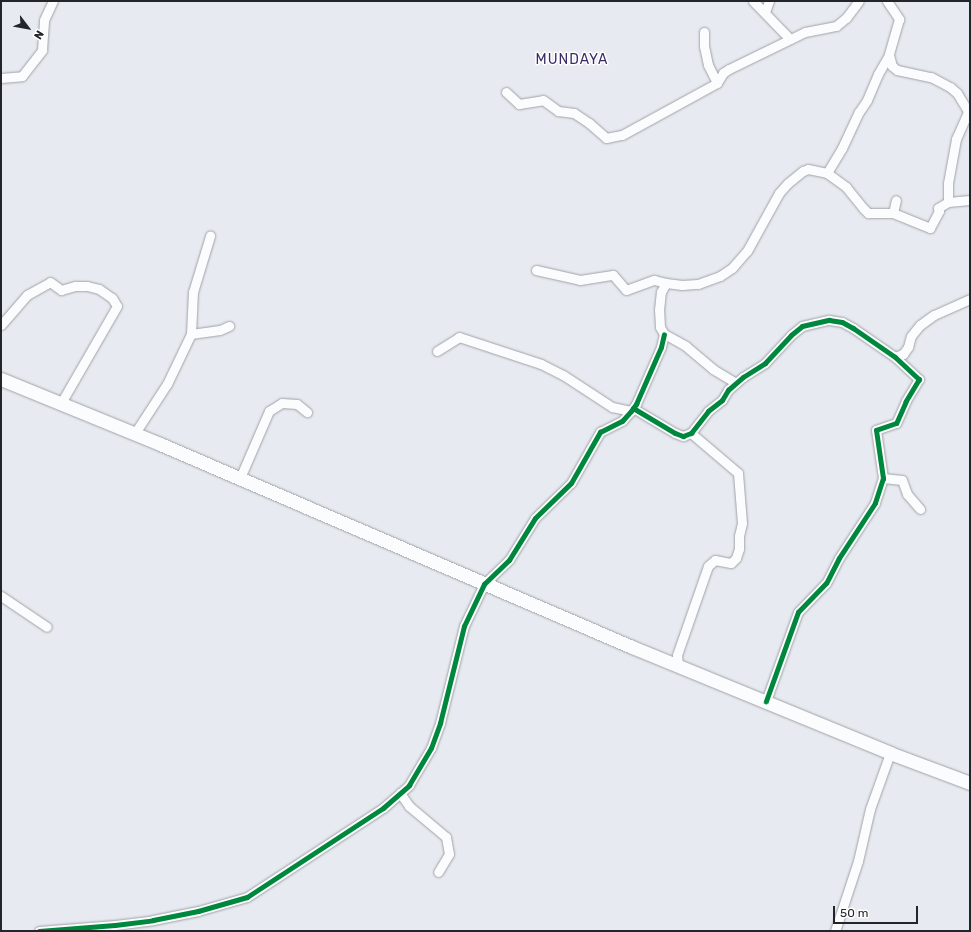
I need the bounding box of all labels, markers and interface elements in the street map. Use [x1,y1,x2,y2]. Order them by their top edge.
north arrow [8,8,48,48]
text: N [31,28,46,41]
district label: MUNDAYA [536,52,608,68]
scale bar [835,898,920,924]
text: 50 m [840,906,868,920]

